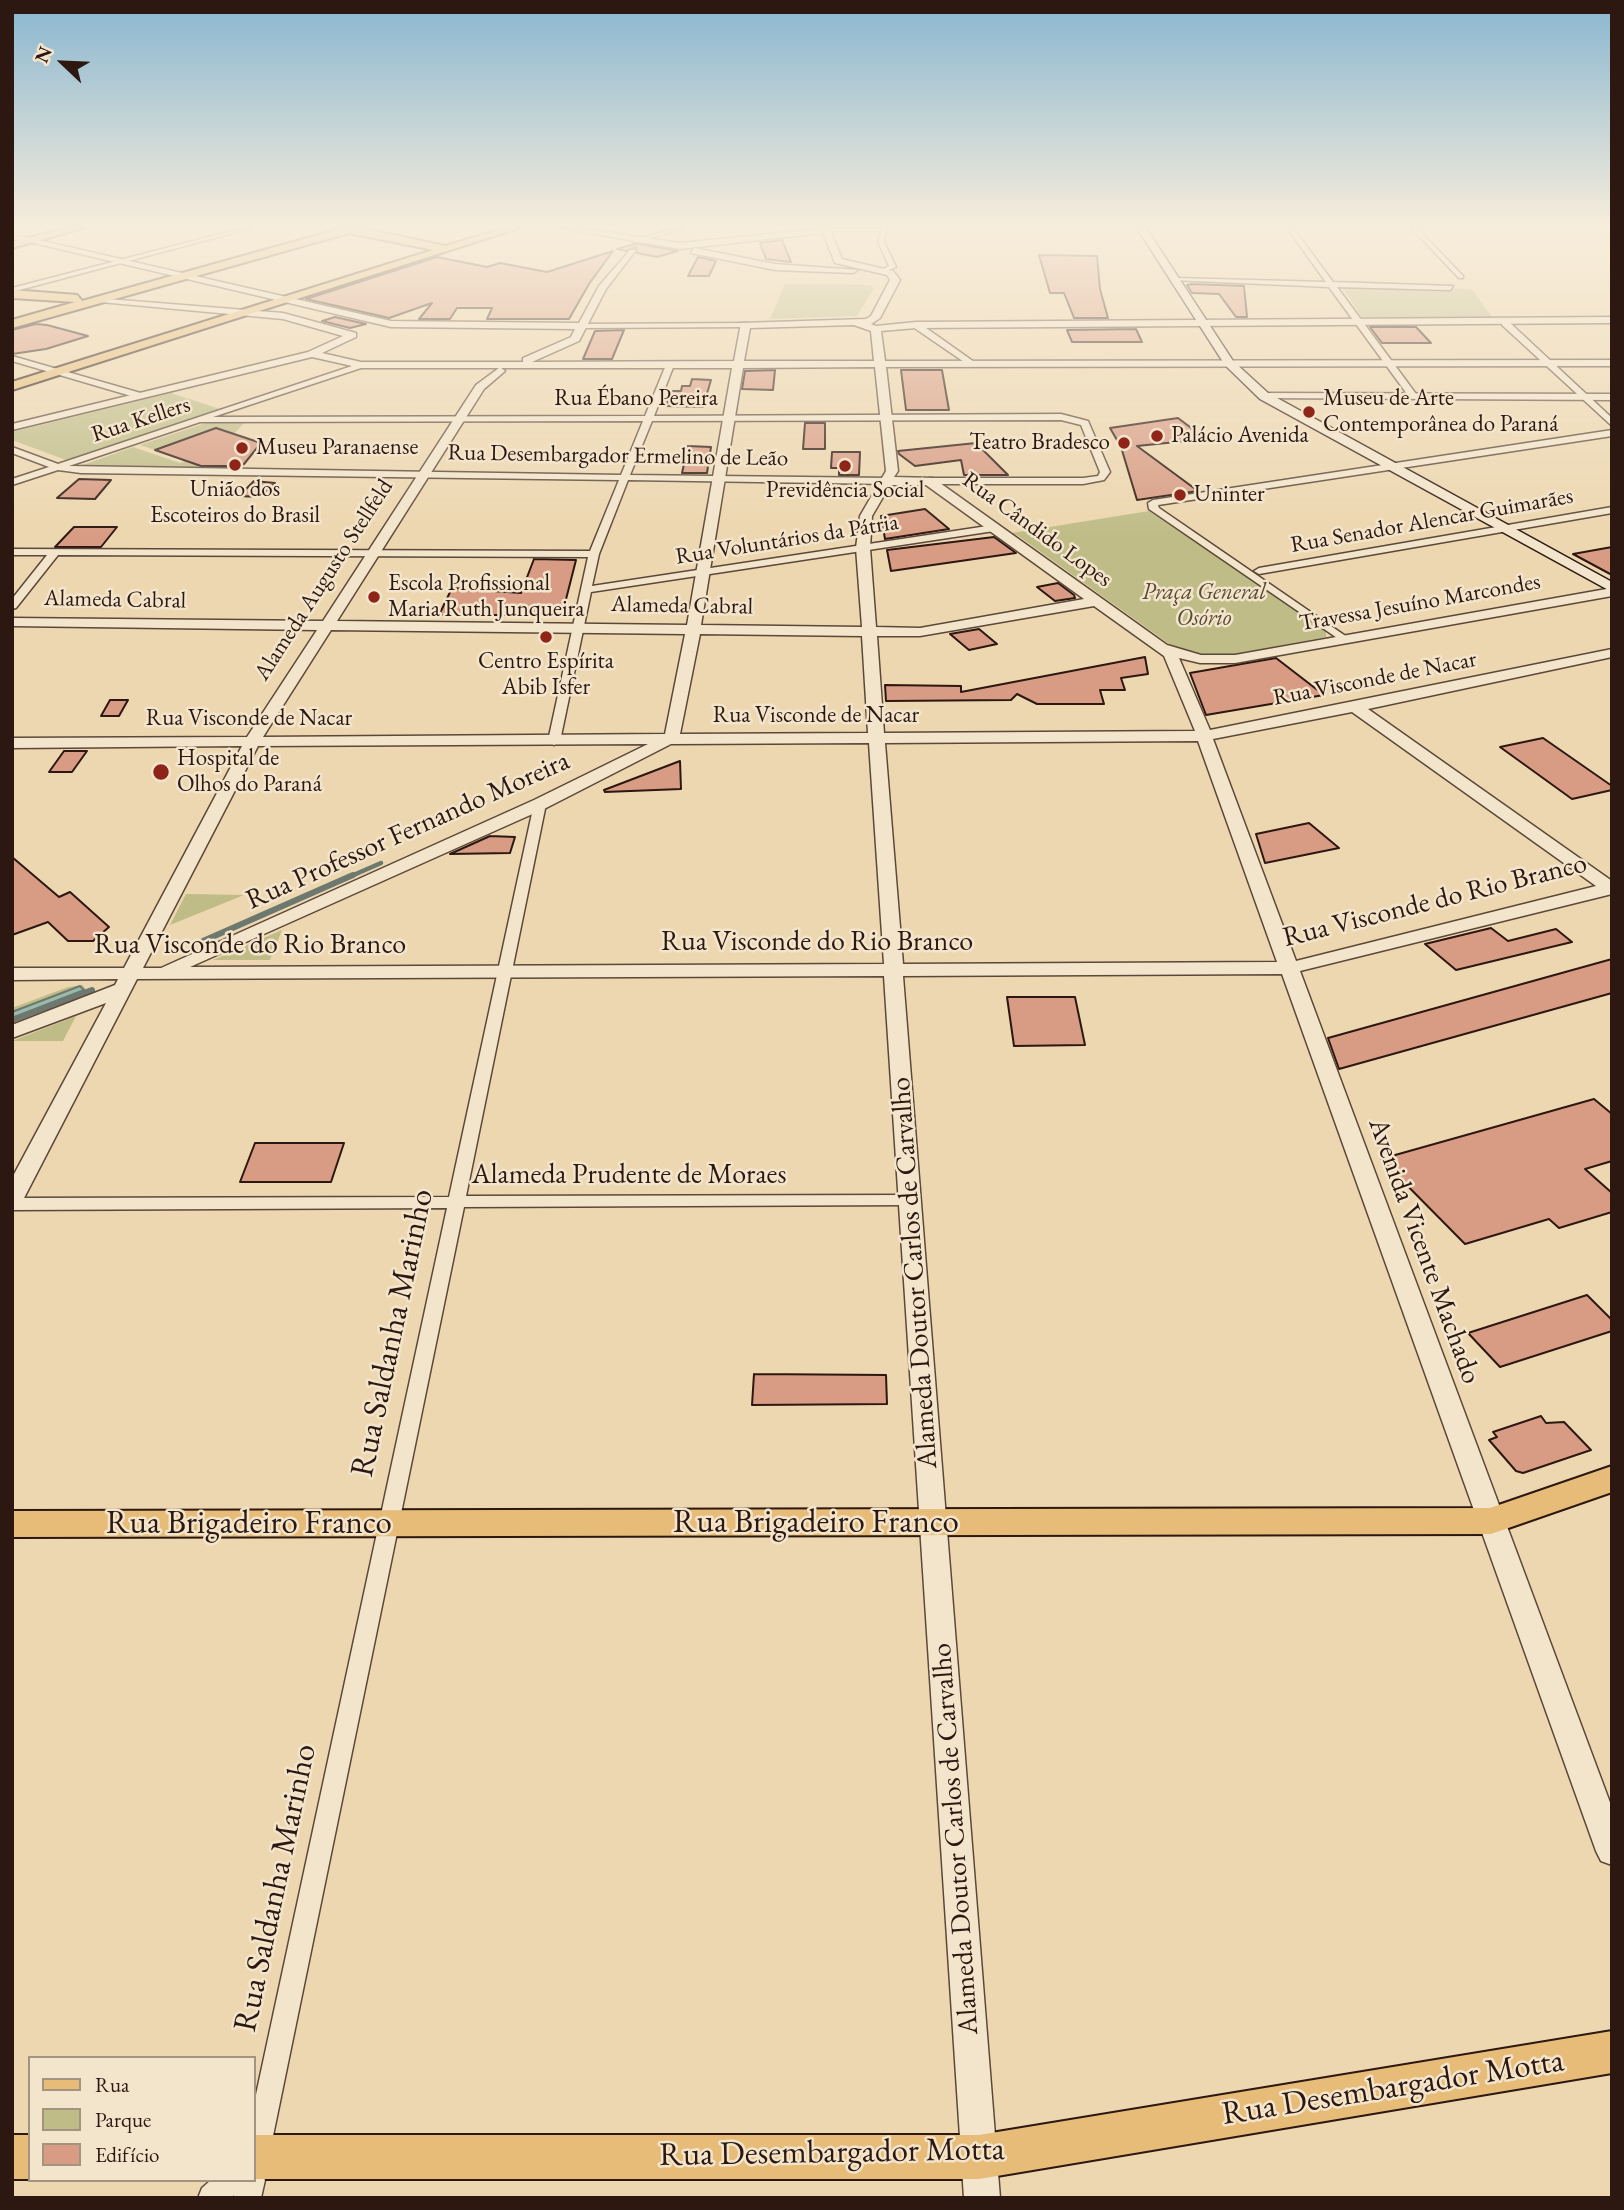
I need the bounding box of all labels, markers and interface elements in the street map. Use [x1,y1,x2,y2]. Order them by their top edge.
north arrow [28,28,98,98]
text: N [29,43,58,67]
street label: Rua Ébano Pereira [554,385,718,413]
place label: Museu de Arte Contemporânea do Paraná [1323,385,1559,439]
street label: Rua Kellers [88,391,194,449]
marker: Museu de Arte Contemporânea do Paraná [1301,404,1317,420]
place label: Palácio Avenida [1171,422,1309,450]
marker: Palácio Avenida [1149,428,1165,444]
place label: Teatro Bradesco [969,429,1110,457]
place label: Museu Paranaense [256,434,418,462]
marker: Teatro Bradesco [1116,435,1132,451]
street label: Rua Desembargador Ermelino de Leão [447,439,789,473]
marker: Museu Paranaense [234,440,250,456]
marker: União dos Escoteiros do Brasil [227,457,243,473]
marker: Previdência Social [837,458,853,474]
street label: Rua Cândido Lopes [957,467,1117,593]
street label: Alameda Augusto Stellfeld [249,474,399,686]
place label: União dos Escoteiros do Brasil [150,476,320,530]
place label: Previdência Social [766,477,924,505]
place label: Uninter [1194,481,1265,509]
street label: Rua Senador Alencar Guimarães [1289,483,1575,559]
marker: Uninter [1172,487,1188,503]
street label: Rua Voluntários da Pátria [674,509,900,571]
street label: Travessa Jesuíno Marcondes [1297,568,1543,638]
place label: Escola Profissional Maria Ruth Junqueira [388,570,584,624]
park label: Praça General Osório [1142,579,1266,633]
street label: Alameda Cabral [44,585,186,615]
marker: Escola Profissional Maria Ruth Junqueira [366,589,382,605]
street label: Alameda Cabral [611,591,753,621]
marker: Centro Espírita Abib Isfer [538,629,554,645]
street label: Rua Visconde de Nacar [1271,646,1479,712]
place label: Centro Espírita Abib Isfer [478,648,614,702]
street label: Rua Visconde de Nacar [713,702,919,730]
street label: Rua Visconde de Nacar [146,705,352,733]
street label: Rua Professor Fernando Moreira [241,744,575,918]
place label: Hospital de Olhos do Paraná [177,745,322,799]
marker: Hospital de Olhos do Paraná [151,762,171,782]
street label: Rua Visconde do Rio Branco [1279,847,1591,955]
street label: Rua Visconde do Rio Branco [661,925,973,959]
street label: Rua Visconde do Rio Branco [94,928,406,962]
street label: Alameda Doutor Carlos de Carvalho [885,1076,945,1470]
street label: Avenida Vicente Machado [1360,1114,1488,1388]
street label: Alameda Prudente de Moraes [471,1158,787,1192]
street label: Rua Saldanha Marinho [343,1185,443,1481]
street label: Rua Brigadeiro Franco [673,1503,959,1543]
street label: Rua Brigadeiro Franco [106,1504,392,1544]
street label: Alameda Doutor Carlos de Carvalho [926,1642,986,2036]
street label: Rua Saldanha Marinho [226,1740,326,2036]
street label: Rua Desembargador Motta [1219,2041,1567,2135]
legend [28,2056,256,2182]
text: Rua [95,2071,129,2098]
text: Parque [95,2106,151,2133]
street label: Rua Desembargador Motta [659,2130,1005,2176]
text: Edifício [95,2141,159,2168]

